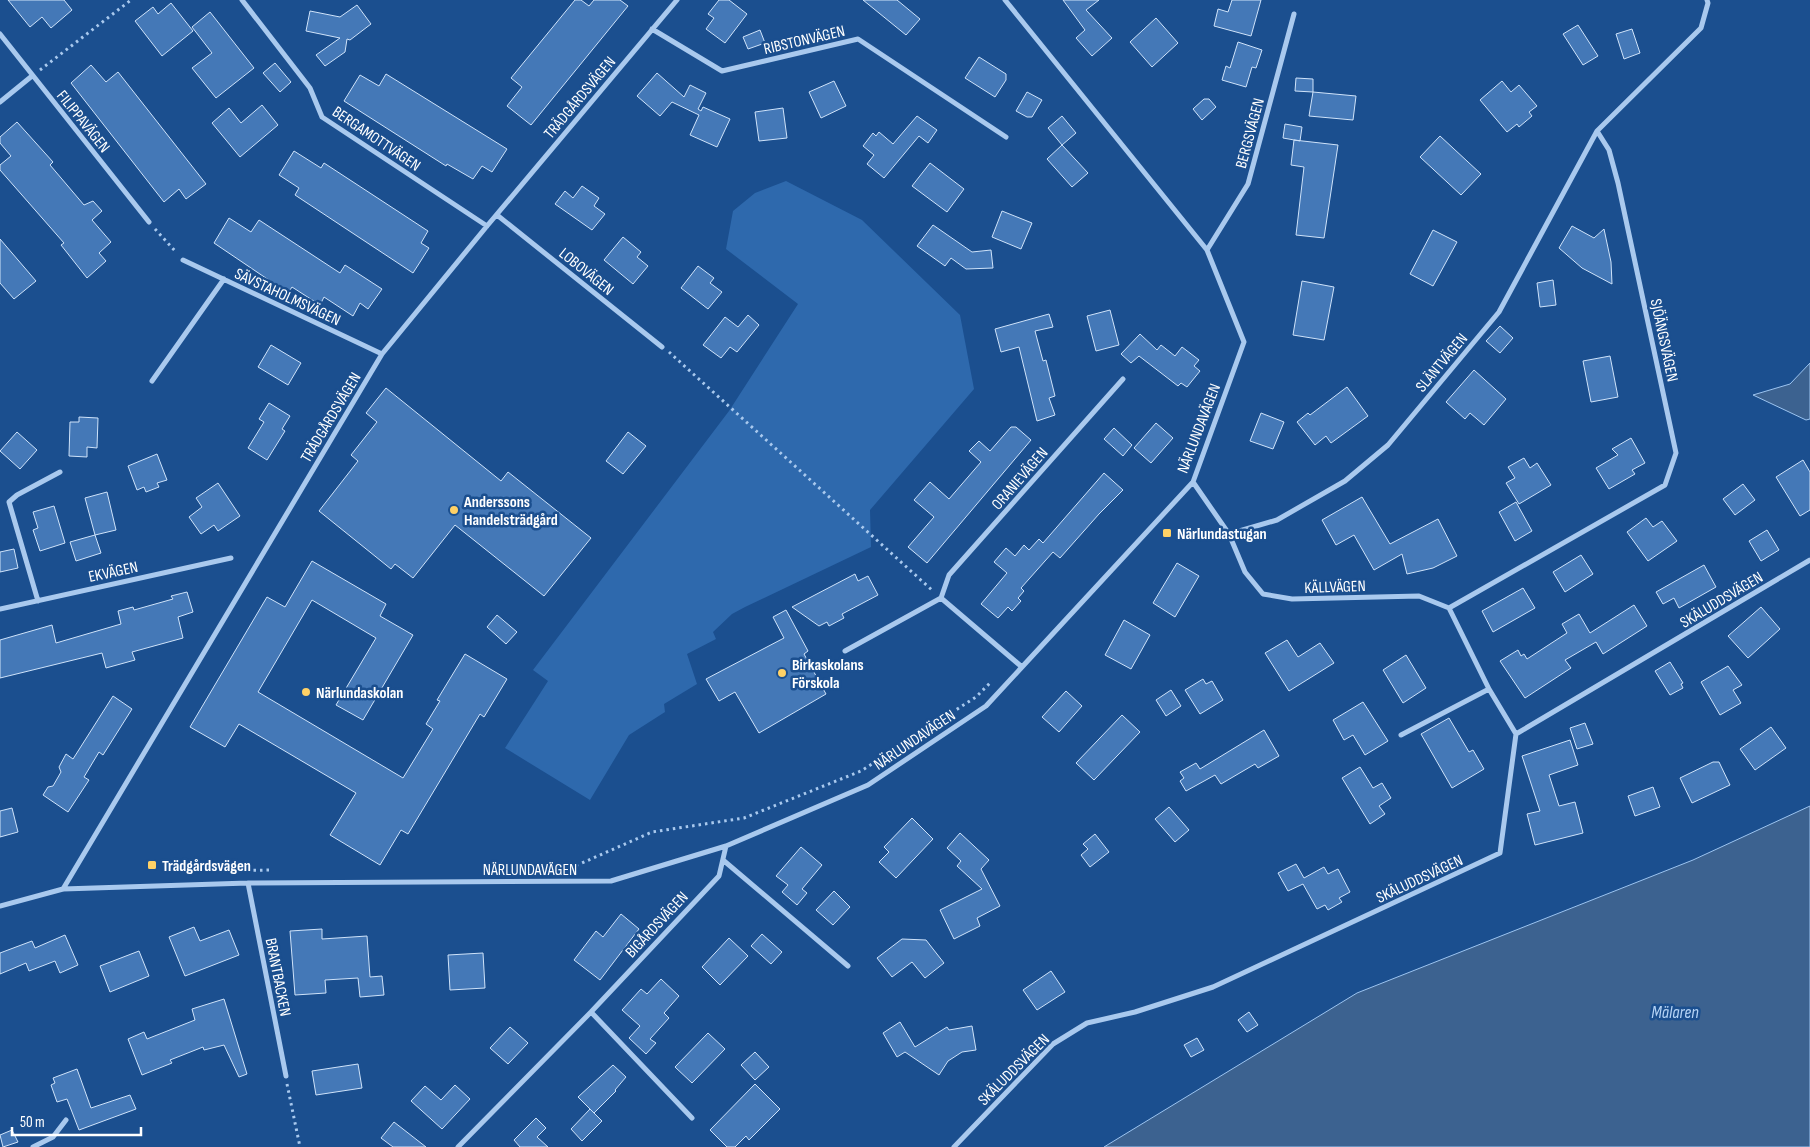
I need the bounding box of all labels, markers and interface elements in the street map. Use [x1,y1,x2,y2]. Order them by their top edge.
street label: RIBSTONVÄGEN [762,22,847,59]
street label: TRÄDGÅRDSVÄGEN [540,53,620,143]
street label: FILIPPAVÄGEN [52,87,114,157]
street label: BERGSVÄGEN [1232,96,1269,171]
street label: BERGAMOTTVÄGEN [328,103,424,176]
street label: LOBOVÄGEN [555,244,617,300]
street label: SÄVSTAHOLMSVÄGEN [232,265,343,330]
street label: SJÖÄNGSVÄGEN [1645,297,1682,383]
street label: SLÄNTVÄGEN [1412,330,1472,396]
street label: TRÄDGÅRDSVÄGEN [297,369,366,466]
street label: NÄRLUNDAVÄGEN [1174,381,1225,476]
street label: ORANIEVÄGEN [988,444,1052,514]
place label: Anderssons Handelsträdgård [463,493,558,530]
marker: Anderssons Handelsträdgård [448,504,460,516]
place label: Närlundastugan [1177,525,1267,544]
marker: Närlundastugan [1161,527,1173,539]
street label: EKVÄGEN [87,558,140,587]
street label: SKÄLUDDSVÄGEN [1677,568,1767,632]
street label: KÄLLVÄGEN [1304,577,1366,598]
place label: Birkaskolans Förskola [792,656,864,693]
marker: Birkaskolans Förskola [776,667,788,679]
place label: Närlundaskolan [316,684,403,703]
marker: Närlundaskolan [300,686,312,698]
street label: NÄRLUNDAVÄGEN [870,706,959,775]
street label: SKÄLUDDSVÄGEN [1373,851,1466,908]
place label: Trädgårdsvägen [162,857,251,876]
marker: Trädgårdsvägen [146,859,158,871]
street label: NÄRLUNDAVÄGEN [483,861,577,880]
street label: BIGÅRDSVÄGEN [622,888,693,962]
street label: BRANTBACKEN [261,937,294,1018]
water label: Mälaren [1651,1002,1699,1023]
street label: SKÄLUDDSVÄGEN [974,1030,1054,1110]
scale bar [12,1104,141,1136]
text: 50 m [20,1113,45,1132]

